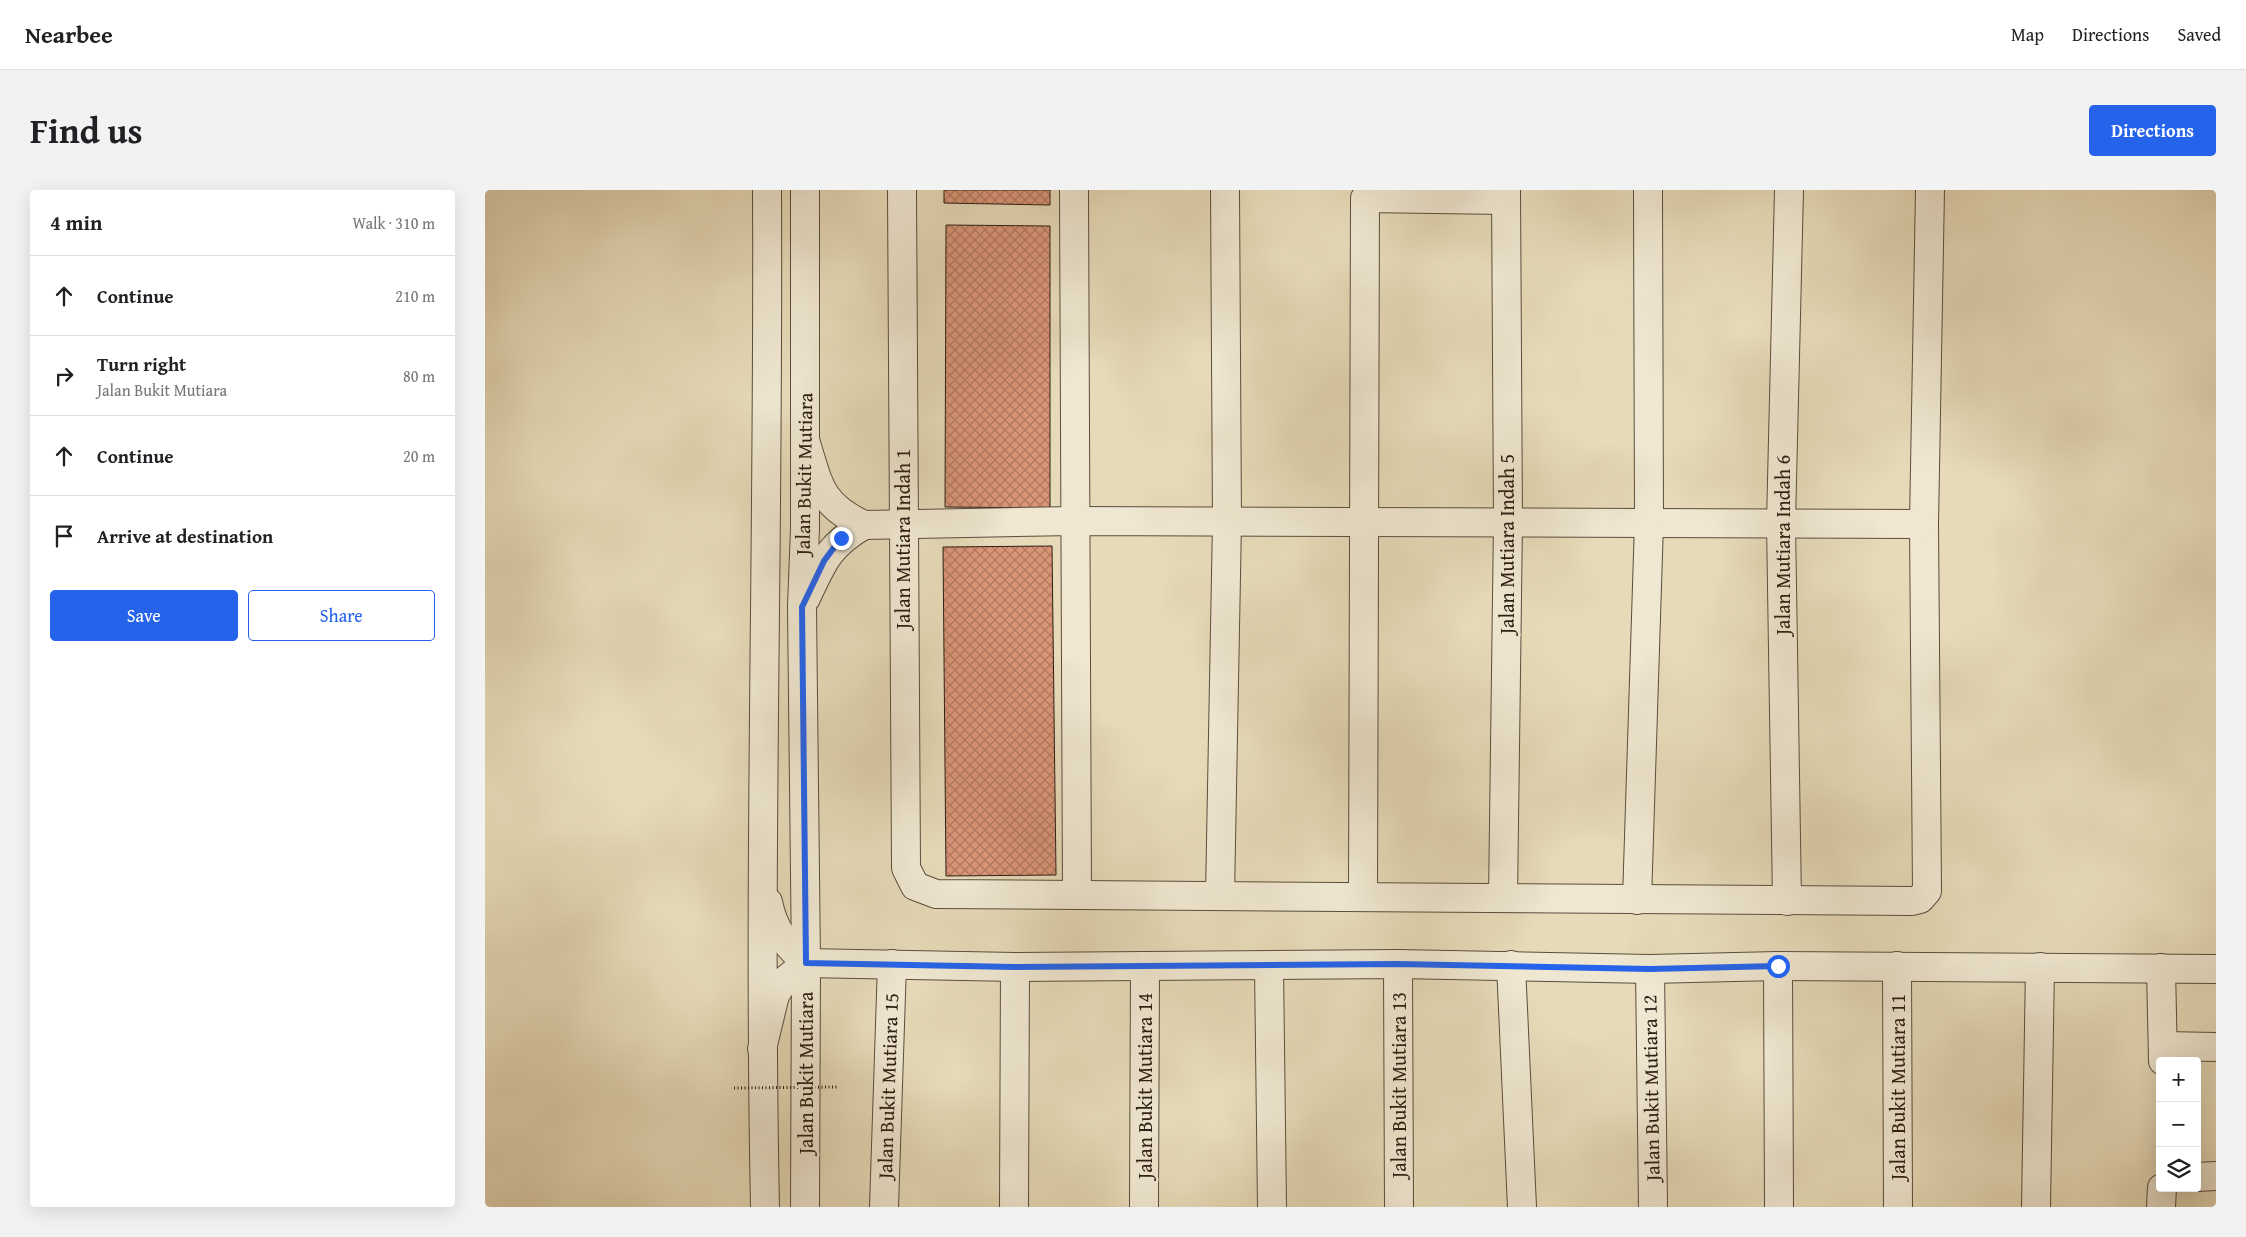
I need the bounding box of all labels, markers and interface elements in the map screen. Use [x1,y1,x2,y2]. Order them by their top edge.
text: Nearbee [25,17,113,52]
text: Map [2011,21,2044,48]
text: Directions [2072,21,2149,48]
text: Saved [2177,21,2221,48]
text: Find us [30,105,143,156]
button: Directions [2089,105,2216,156]
text: 4 min [50,207,102,238]
text: Walk · 310 m [352,211,435,235]
icon: ahead [50,282,78,310]
text: Continue [97,282,174,310]
text: 210 m [395,284,435,308]
text: Turn right [97,350,186,378]
icon: right [50,362,78,390]
text: 80 m [403,364,435,388]
text: Jalan Bukit Mutiara [97,378,227,402]
street label: Jalan Bukit Mutiara [788,392,819,559]
icon: ahead [50,442,78,470]
text: Continue [97,442,174,470]
text: 20 m [403,444,435,468]
street label: Jalan Mutiara Indah 1 [888,449,917,632]
street label: Jalan Mutiara Indah 5 [1492,454,1521,637]
street label: Jalan Mutiara Indah 6 [1768,455,1797,638]
icon: arrive [50,522,78,550]
text: Arrive at destination [97,522,273,550]
route end [830,527,853,550]
button: Save [50,590,238,641]
button: Share [248,590,435,641]
route start [1767,955,1790,978]
street label: Jalan Bukit Mutiara [791,991,820,1157]
street label: Jalan Bukit Mutiara 15 [870,992,905,1183]
street label: Jalan Bukit Mutiara 13 [1384,992,1413,1181]
street label: Jalan Bukit Mutiara 14 [1130,993,1159,1182]
street label: Jalan Bukit Mutiara 11 [1883,994,1912,1183]
street label: Jalan Bukit Mutiara 12 [1634,995,1667,1184]
map controls [2156,1057,2201,1192]
button: + [2156,1057,2201,1102]
button: − [2156,1102,2201,1147]
button: layers [2156,1147,2201,1192]

